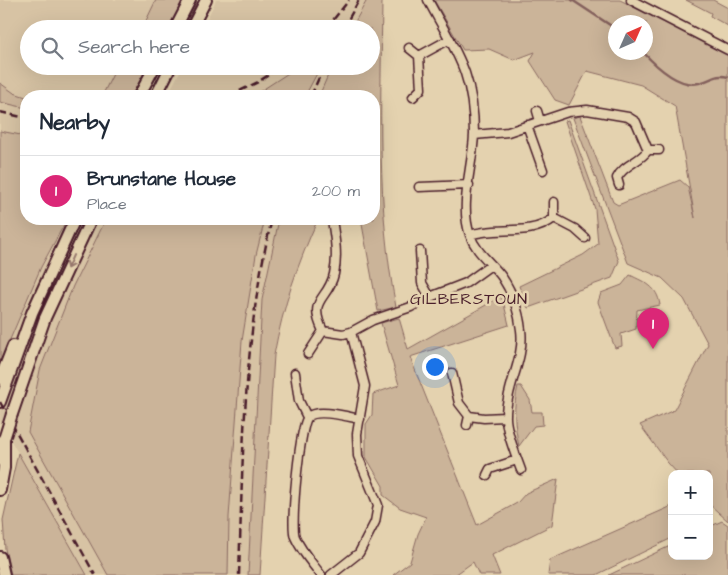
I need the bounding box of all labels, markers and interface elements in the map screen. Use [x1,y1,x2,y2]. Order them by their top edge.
north arrow [608,15,653,60]
search box [20,20,380,75]
icon: search [38,34,66,62]
text: Search here [78,34,190,61]
text: Nearby [40,108,110,137]
text: Brunstane House [87,166,236,193]
text: 1 [55,180,57,202]
text: 200 m [312,180,360,202]
text: Place [87,193,127,215]
one-way arrow [65,255,75,270]
district label: GILBERSTOUN [410,288,528,310]
pin: 1 [637,308,669,349]
your location [422,354,448,380]
map controls [668,470,713,560]
button: + [668,470,713,515]
button: − [668,515,713,560]

